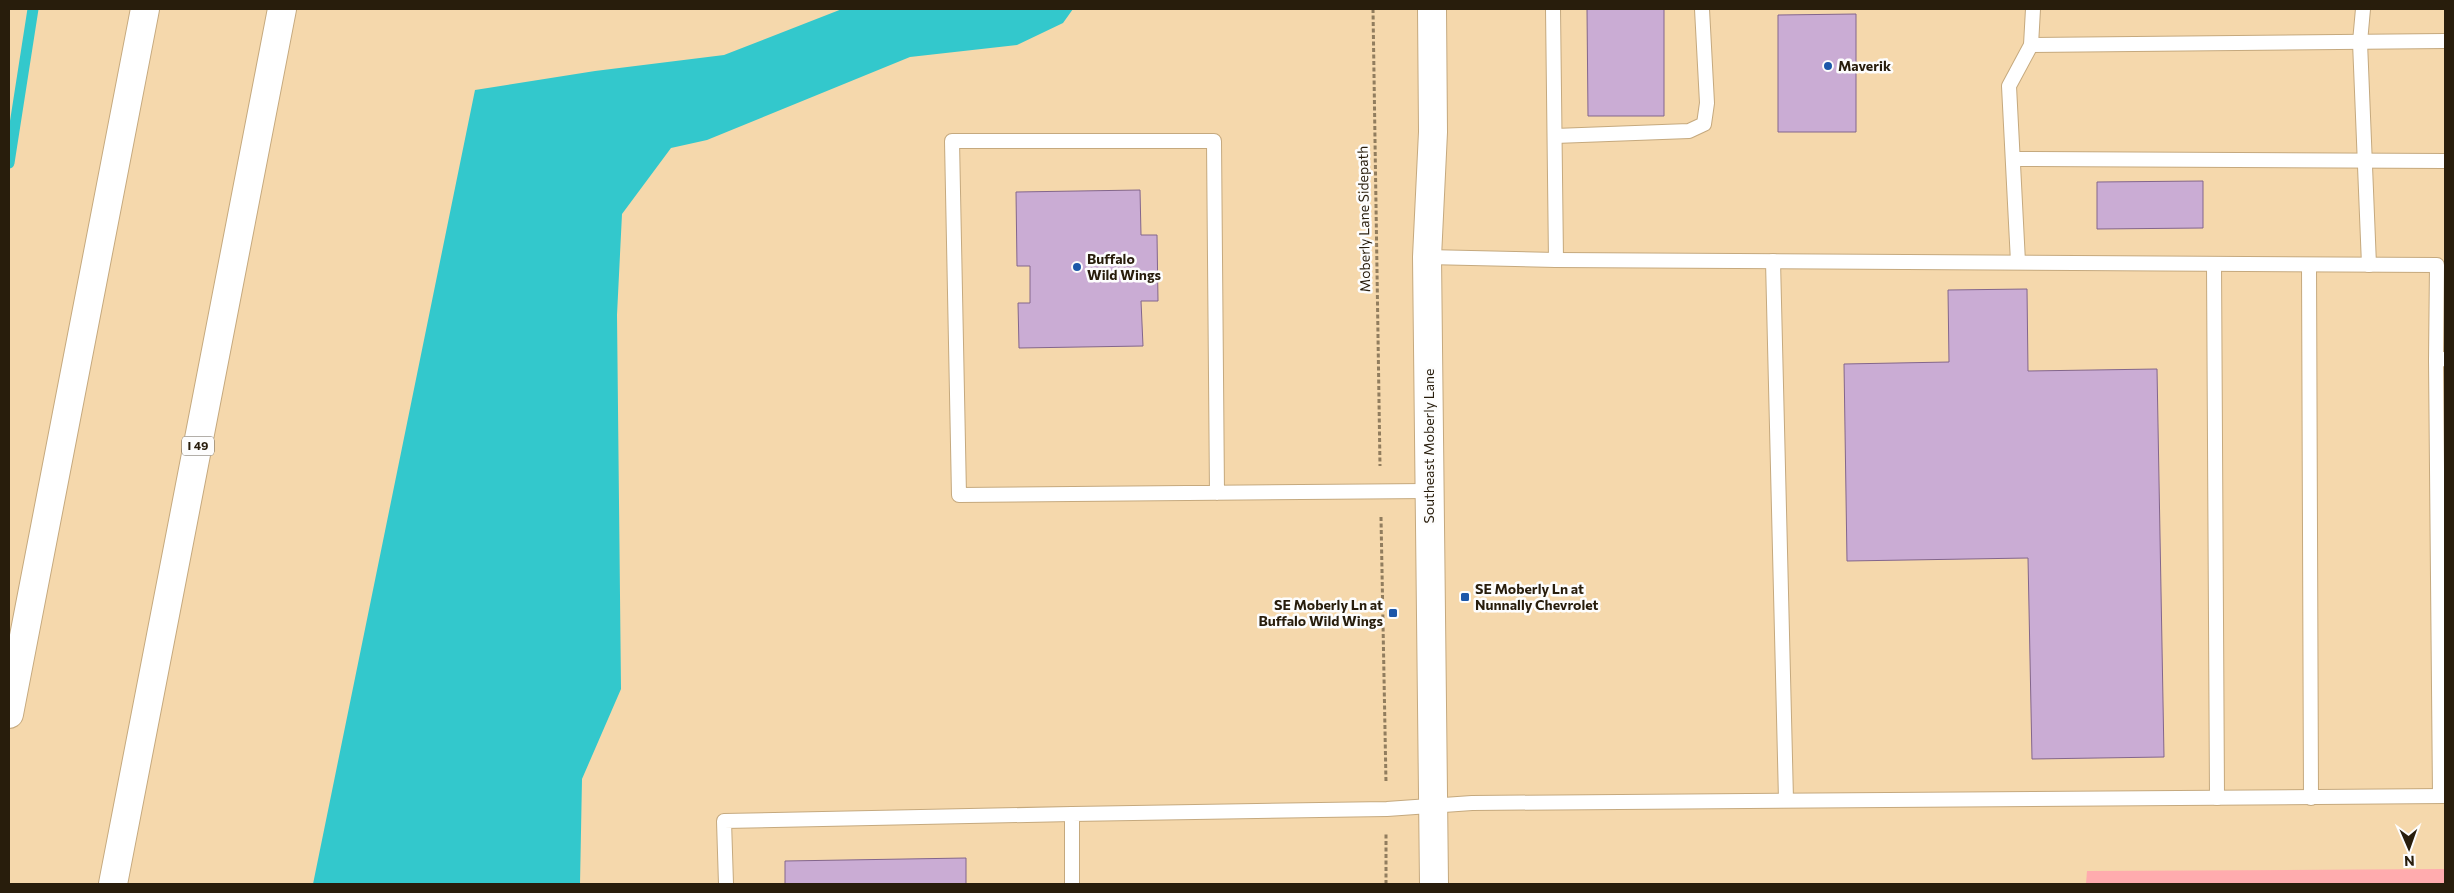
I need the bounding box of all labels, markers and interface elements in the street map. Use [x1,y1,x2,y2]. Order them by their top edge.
place label: Maverik [1838,57,1891,74]
marker: Maverik [1822,60,1834,72]
street label: Moberly Lane Sidepath [1354,146,1373,292]
place label: Buffalo Wild Wings [1087,250,1162,283]
marker: Buffalo Wild Wings [1071,261,1083,273]
street label: Southeast Moberly Lane [1420,369,1437,523]
road number: I 49 [182,436,214,456]
place label: SE Moberly Ln at Nunnally Chevrolet [1475,580,1599,613]
marker: SE Moberly Ln at Nunnally Chevrolet [1459,591,1471,603]
place label: SE Moberly Ln at Buffalo Wild Wings [1258,596,1383,629]
marker: SE Moberly Ln at Buffalo Wild Wings [1387,607,1399,619]
north arrow [2384,823,2434,873]
text: N [2404,853,2415,870]

